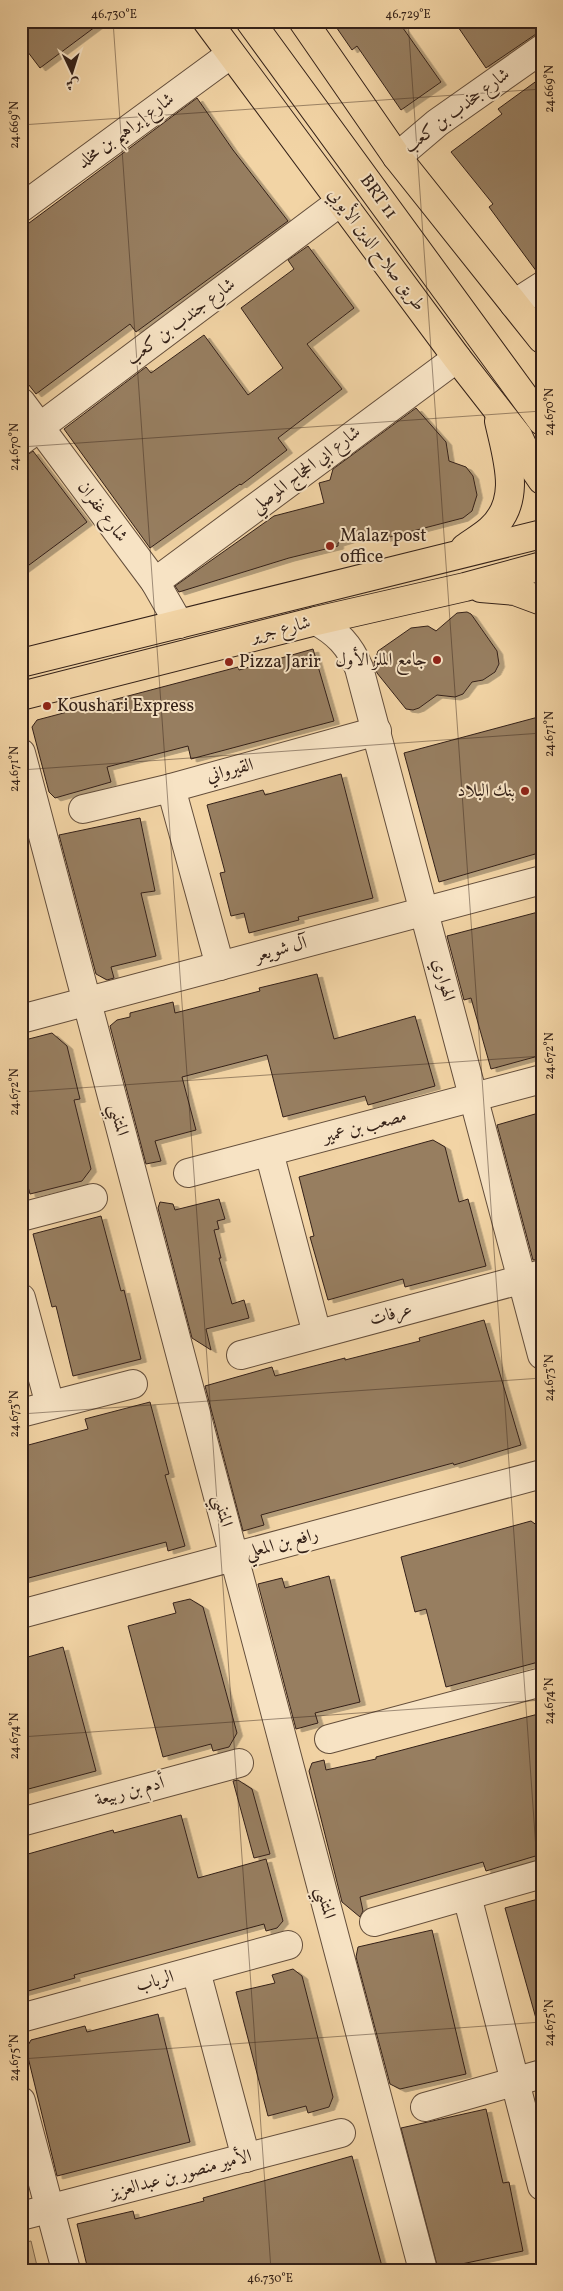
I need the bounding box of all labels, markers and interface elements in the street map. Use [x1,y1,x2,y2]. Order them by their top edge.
text: 46.730°E [91,7,137,23]
text: 46.729°E [385,7,431,23]
north arrow [48,48,98,98]
street label: شارع جخدب بن كعب [398,63,516,160]
text: 24.669°N [542,65,558,113]
text: ش [65,74,80,93]
street label: شارع إبراهيم بن مخلد [72,87,182,178]
text: 24.669°N [7,101,23,149]
street label: BRT 11 [353,169,403,225]
street label: طريق صلاح الدين الأيوبي [320,182,432,318]
street label: شارع جندب بن كعب [121,273,242,372]
text: 24.670°N [542,388,558,436]
street label: شارع ابي الحجاج الموصلي [246,420,368,522]
text: 24.670°N [7,423,23,471]
street label: شارع غفران [70,476,133,548]
place label: Malaz post office [340,524,427,570]
marker: Malaz post office [324,540,336,552]
street label: شارع جرير [247,611,314,651]
place label: جامع الملز الأول [335,646,427,675]
place label: Pizza Jarir [239,650,321,675]
marker: جامع الملز الأول [431,654,443,666]
marker: Pizza Jarir [223,656,235,668]
place label: Koushari Express [57,694,194,719]
marker: Koushari Express [41,700,53,712]
text: 24.671°N [542,711,558,757]
text: 24.671°N [7,746,23,792]
street label: القيرواني [204,753,257,790]
place label: بنك البلاد [457,779,515,804]
marker: بنك البلاد [519,785,531,797]
street label: آل شويعر [250,931,312,969]
street label: الهواري [424,956,461,1005]
text: 24.672°N [542,1032,558,1080]
text: 24.672°N [7,1068,23,1116]
street label: المتنبي [99,1101,134,1140]
street label: مصعب بن عمير [318,1104,410,1151]
street label: عرفات [367,1297,415,1333]
text: 24.673°N [542,1354,558,1402]
text: 24.673°N [7,1390,23,1438]
street label: المتنبي [203,1492,238,1531]
street label: رافع بن المعلي [243,1522,322,1569]
text: 24.674°N [542,1677,558,1724]
text: 24.674°N [7,1712,23,1759]
street label: أدم بن ربيعة [92,1769,169,1815]
street label: المتنبي [306,1884,341,1923]
street label: الرباب [133,1965,177,1999]
text: 24.675°N [542,1999,558,2047]
text: 24.675°N [7,2034,23,2082]
street label: الأمير منصور بن عبدالعزيز [105,2142,255,2206]
text: 46.730°E [247,2271,293,2287]

